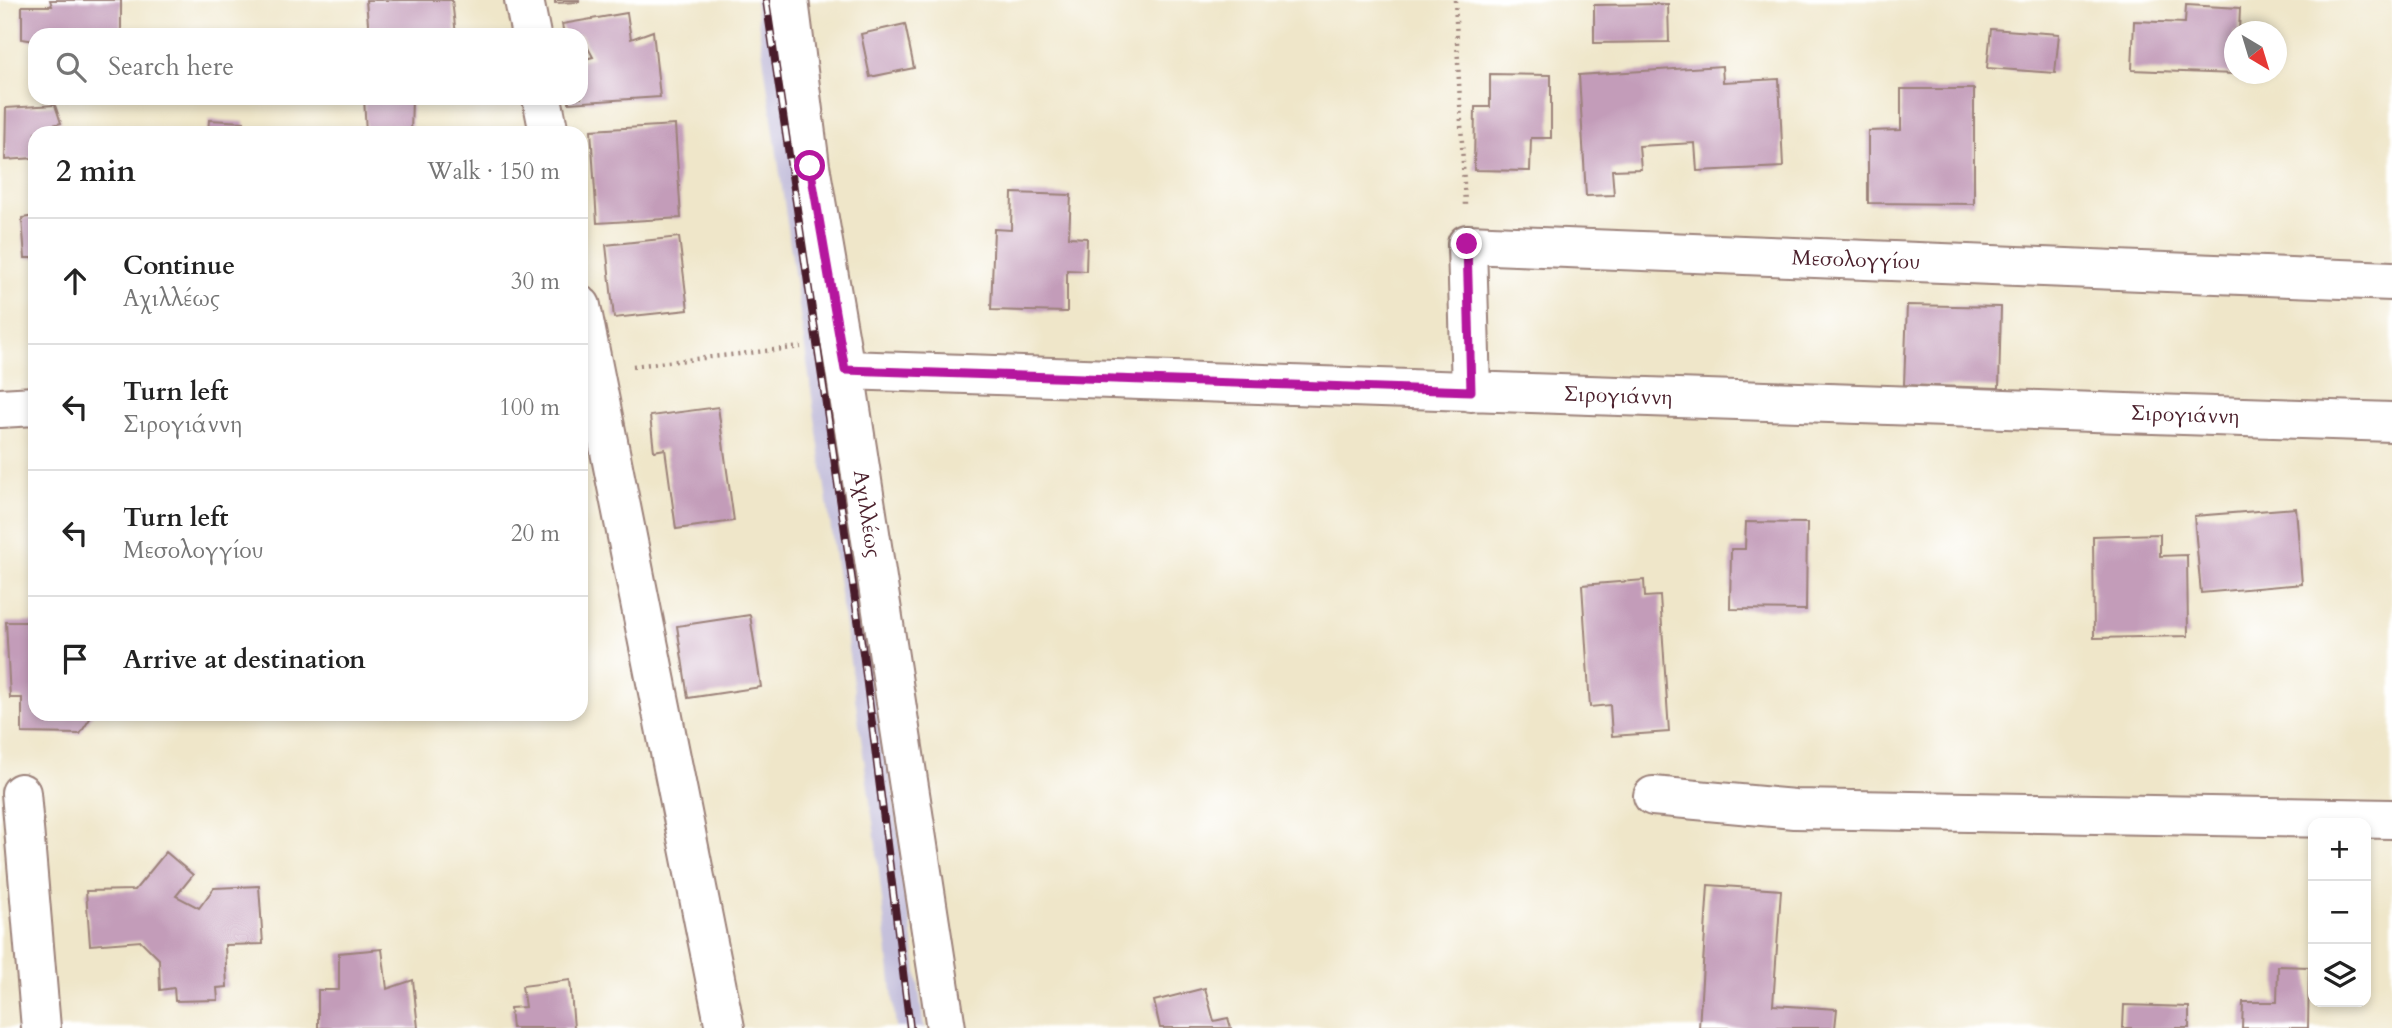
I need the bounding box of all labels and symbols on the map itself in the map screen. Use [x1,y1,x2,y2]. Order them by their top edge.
north arrow [2224,21,2287,84]
route start [794,150,825,181]
route end [1451,228,1482,259]
street label: Μεσολογγίου [1791,243,1921,277]
street label: Σιρογιάννη [1563,380,1673,412]
street label: Σιρογιάννη [2130,399,2240,431]
street label: Αχιλλέως [846,468,888,560]

